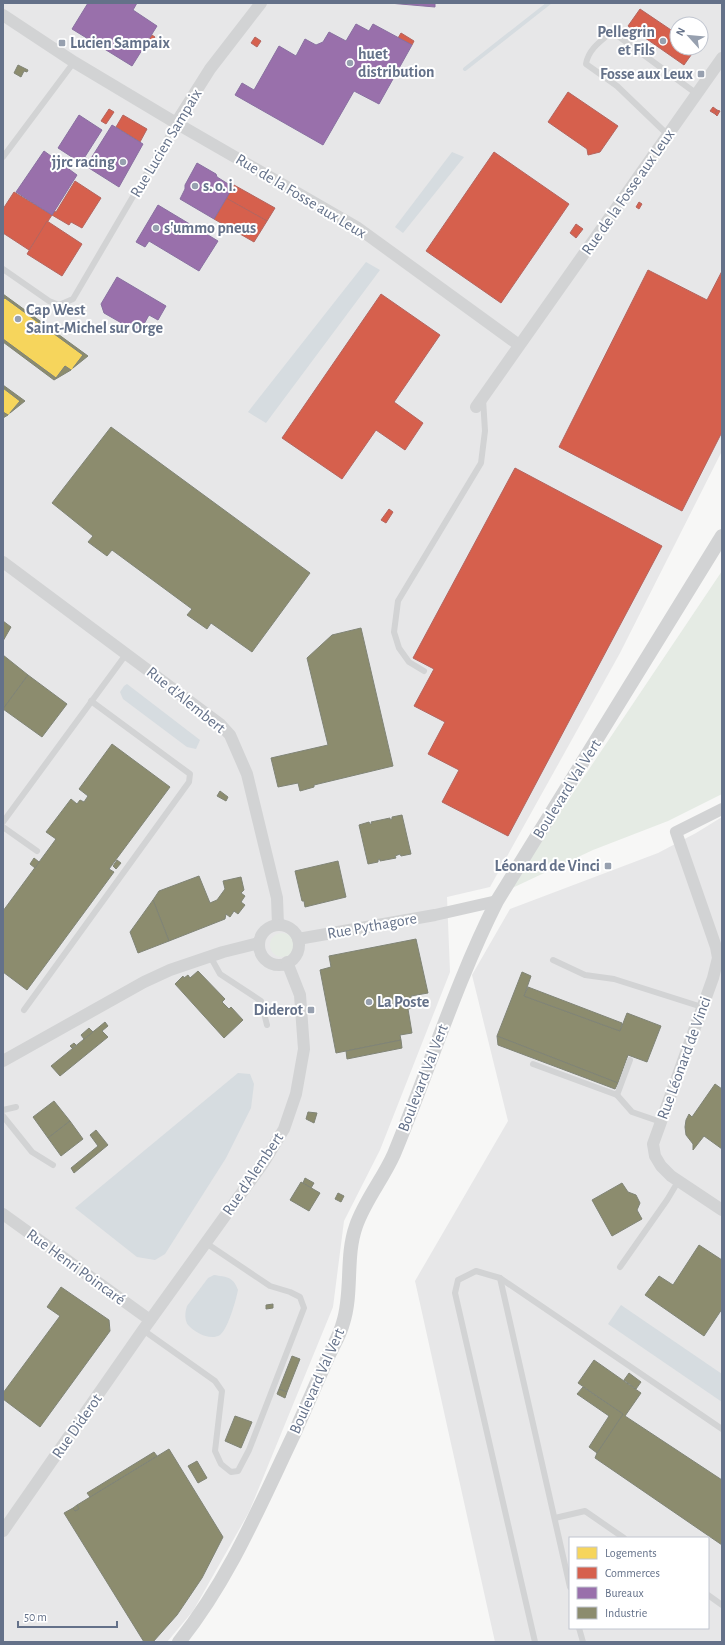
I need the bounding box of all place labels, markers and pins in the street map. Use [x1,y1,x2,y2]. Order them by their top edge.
place label: Pellegrin et Fils [597,24,655,58]
place label: Lucien Sampaix [70,35,170,51]
marker: Pellegrin et Fils [658,36,668,46]
marker: Lucien Sampaix [57,38,67,48]
place label: huet distribution [358,46,434,80]
marker: huet distribution [345,58,355,68]
place label: Fosse aux Leux [600,66,694,82]
marker: Fosse aux Leux [696,69,706,79]
place label: jjrc racing [52,154,116,171]
marker: jjrc racing [118,157,128,167]
place label: s. o. i. [203,178,236,194]
marker: s. o. i. [190,181,200,191]
place label: s'ummo pneus [164,220,256,236]
marker: s'ummo pneus [151,223,161,233]
place label: Cap West Saint-Michel sur Orge [26,302,163,336]
marker: Cap West Saint-Michel sur Orge [13,314,23,324]
place label: Léonard de Vinci [495,858,600,874]
marker: Léonard de Vinci [603,861,613,871]
place label: La Poste [377,994,430,1010]
marker: La Poste [364,997,374,1007]
place label: Diderot [253,1002,304,1018]
marker: Diderot [306,1005,316,1015]

